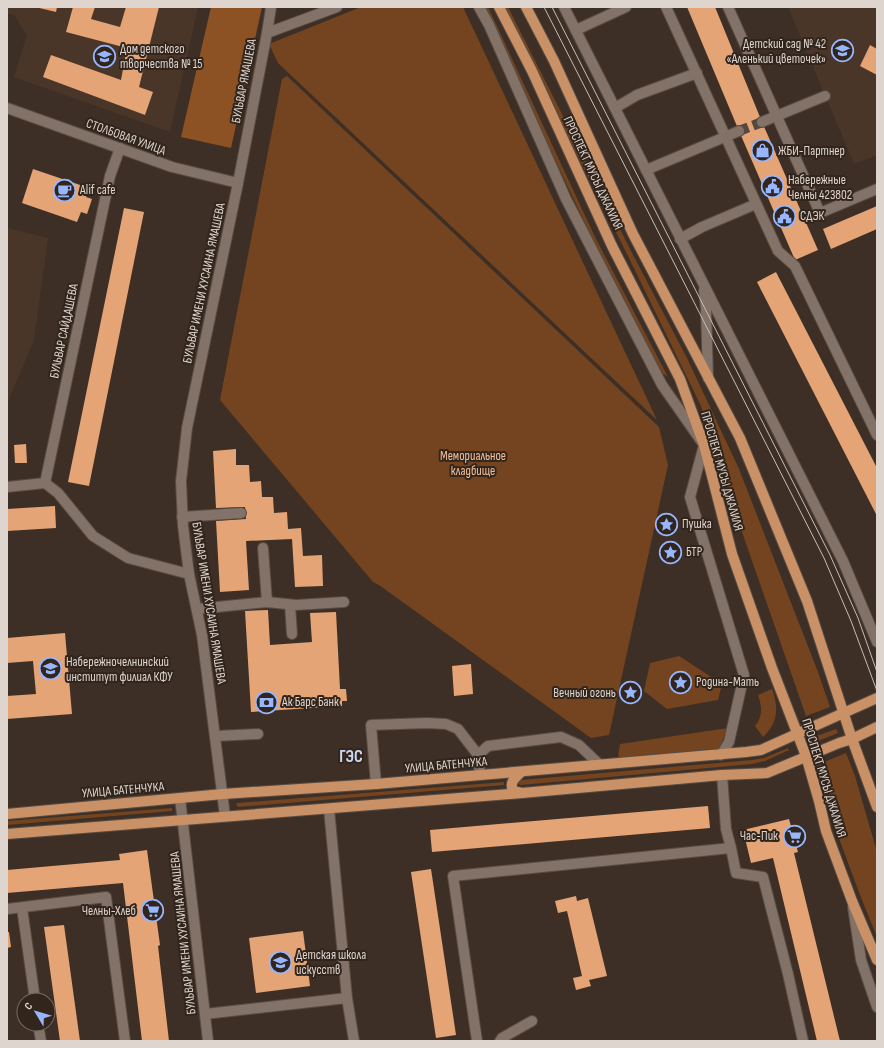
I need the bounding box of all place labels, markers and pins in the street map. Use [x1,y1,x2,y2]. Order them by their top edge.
place label: Детский сад № 42 «Аленький цветочек» [727,36,826,67]
school or university icon: Детский сад № 42 «Аленький цветочек» [829,38,855,64]
place label: Дом детского творчества № 15 [120,41,203,72]
school or university icon: Дом детского творчества № 15 [91,43,117,69]
shop icon: ЖБИ-Партнер [750,138,776,164]
place label: ЖБИ-Партнер [778,143,845,159]
place label: Набережные Челны 423802 [788,172,852,203]
public building icon: Набережные Челны 423802 [760,174,786,200]
cafe icon: Alif cafe [52,177,78,203]
place label: Alif cafe [79,182,115,198]
public building icon: СДЭК [771,203,797,229]
place label: СДЭК [800,208,825,224]
place icon: Пушка [653,511,679,537]
place label: Пушка [682,516,712,532]
place icon: БТР [657,539,683,565]
place label: БТР [686,544,703,560]
place label: Набережночелнинский институт филиал КФУ [66,654,173,685]
school or university icon: Набережночелнинский институт филиал КФУ [38,656,64,682]
place icon: Родина-Мать [667,669,693,695]
place label: Родина-Мать [696,674,759,690]
place icon: Вечный огонь [618,680,644,706]
place label: Вечный огонь [553,685,616,701]
bank icon: Ак Барс Банк [254,689,280,715]
place label: Ак Барс Банк [281,694,339,710]
supermarket icon: Час-Пик [781,823,807,849]
place label: Час-Пик [740,828,778,844]
supermarket icon: Челны-Хлеб [139,898,165,924]
place label: Челны-Хлеб [82,903,136,919]
place label: Детская школа искусств [296,947,366,978]
school or university icon: Детская школа искусств [267,949,293,975]

